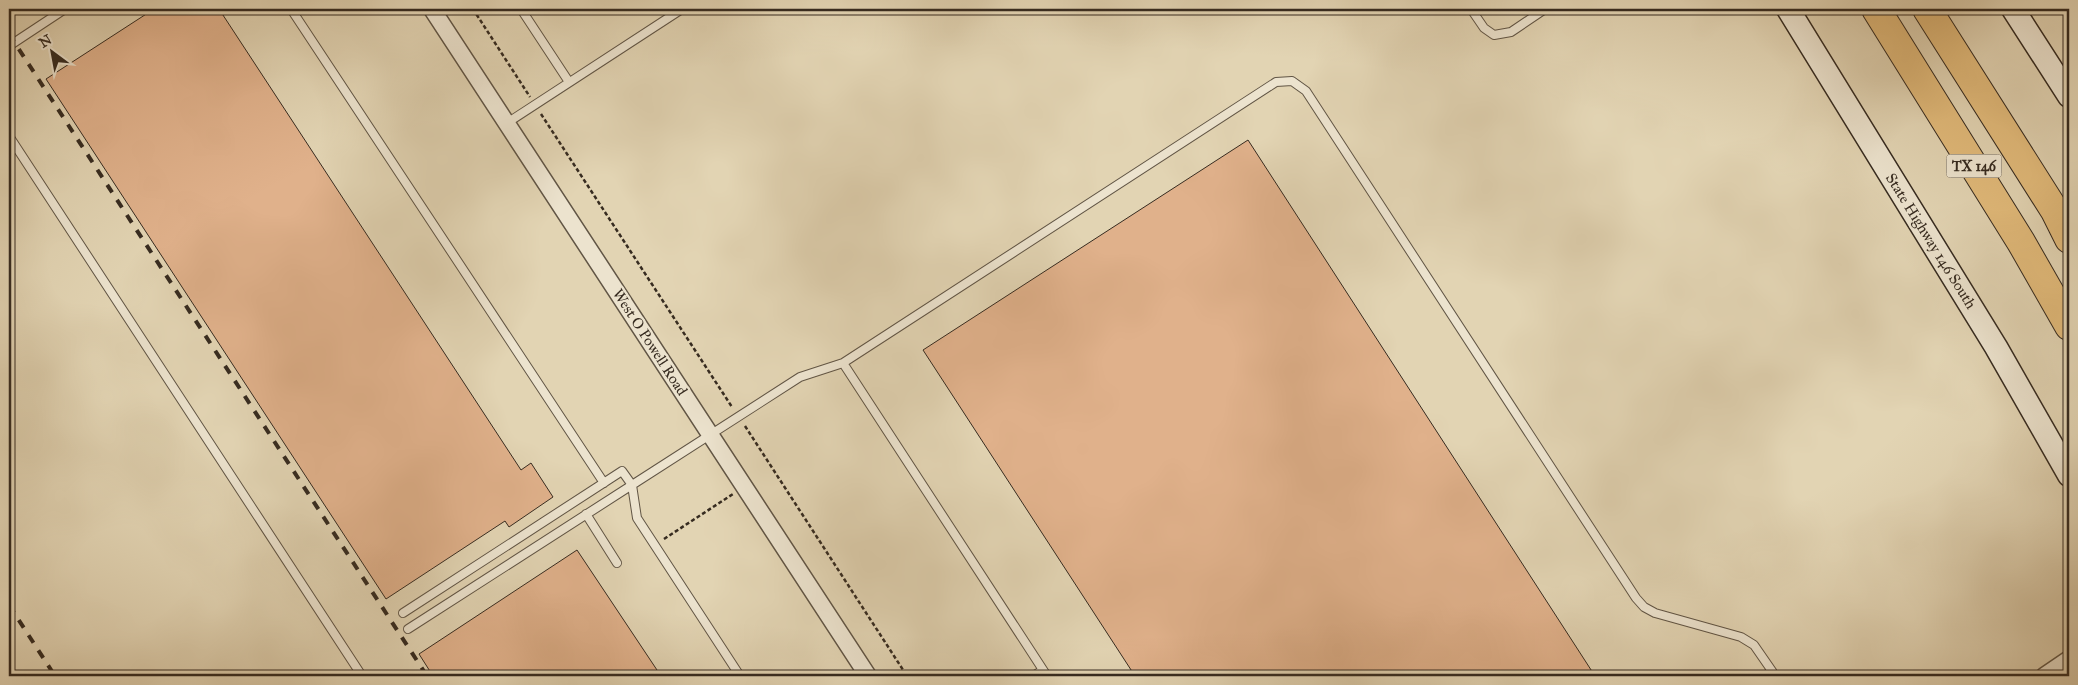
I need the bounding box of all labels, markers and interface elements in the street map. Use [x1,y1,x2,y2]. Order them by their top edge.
north arrow [28,28,78,78]
text: N [36,31,55,52]
road number: TX 146 [1946,154,2002,178]
street label: State Highway 146 South [1882,170,1980,313]
street label: West O Powell Road [609,285,691,399]

